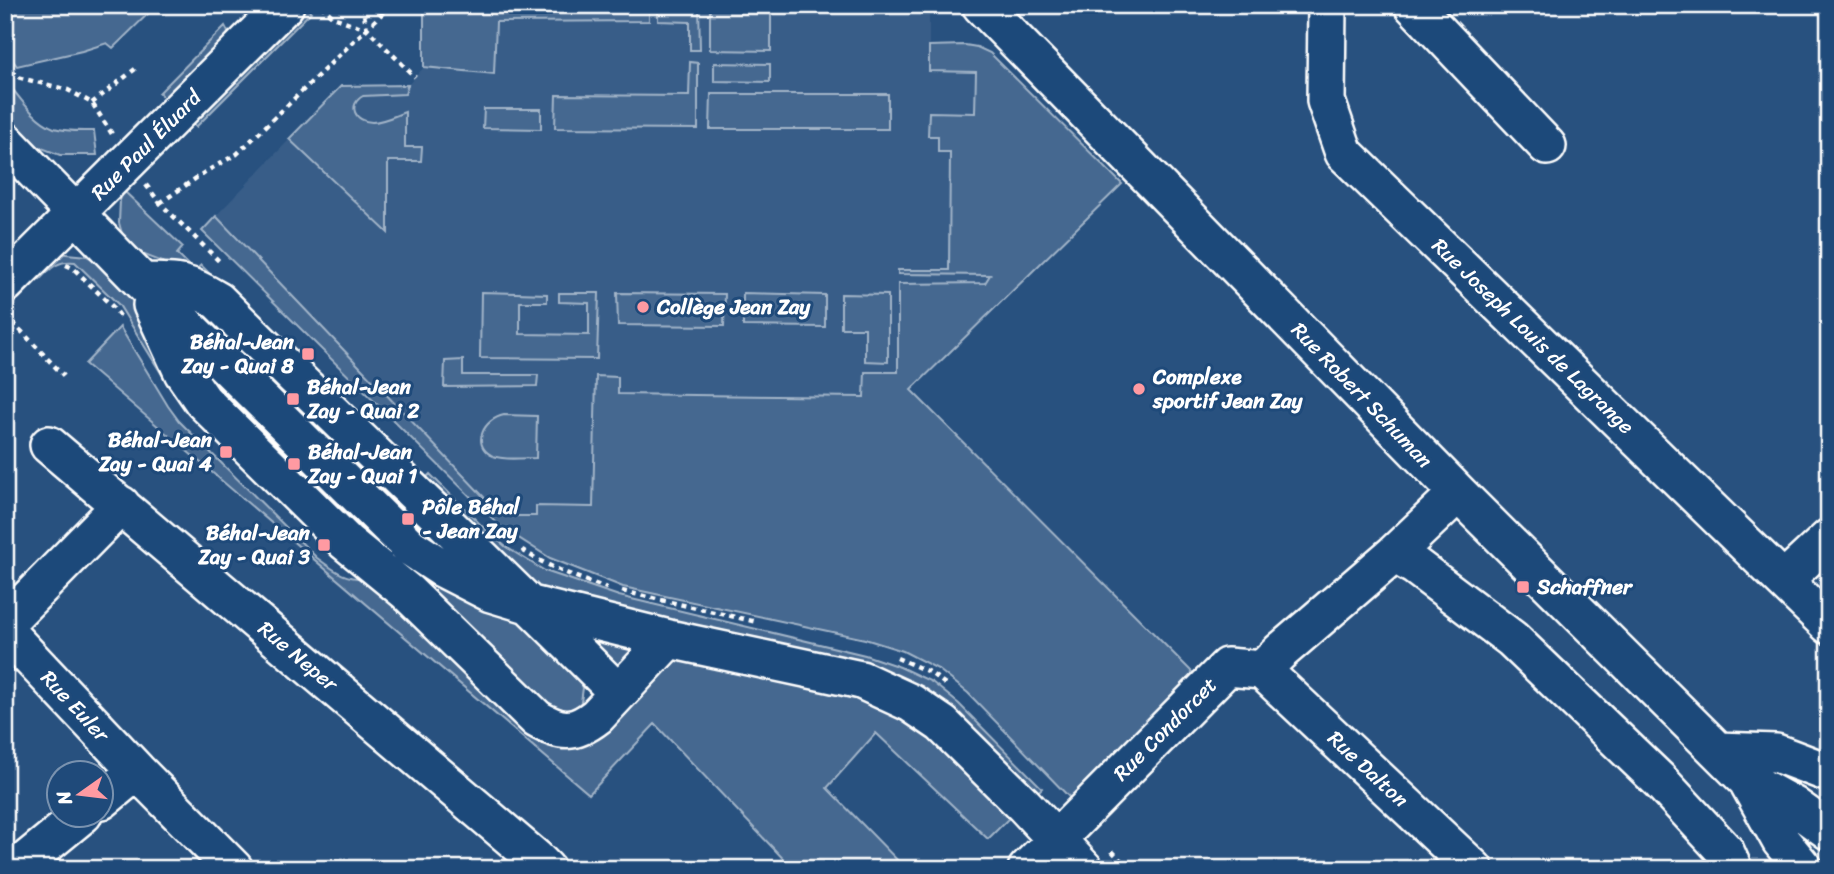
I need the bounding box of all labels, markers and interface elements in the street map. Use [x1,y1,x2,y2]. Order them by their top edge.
street label: Rue Paul Éluard [81,79,212,210]
street label: Rue Joseph Louis de Lagrange [1422,228,1644,444]
place label: Collège Jean Zay [656,288,811,326]
marker: Collège Jean Zay [635,299,651,315]
street label: Rue Robert Schuman [1282,313,1442,477]
place label: Béhal-Jean Zay - Quai 8 [180,323,295,385]
marker: Béhal-Jean Zay - Quai 8 [300,346,316,362]
place label: Complexe sportif Jean Zay [1152,358,1304,420]
place label: Béhal-Jean Zay - Quai 2 [306,368,419,430]
marker: Complexe sportif Jean Zay [1131,381,1147,397]
marker: Béhal-Jean Zay - Quai 2 [285,391,301,407]
place label: Béhal-Jean Zay - Quai 4 [98,421,213,483]
place label: Béhal-Jean Zay - Quai 1 [307,433,417,495]
marker: Béhal-Jean Zay - Quai 4 [218,444,234,460]
marker: Béhal-Jean Zay - Quai 1 [286,456,302,472]
place label: Pôle Béhal - Jean Zay [422,488,520,550]
marker: Pôle Béhal - Jean Zay [400,511,416,527]
place label: Béhal-Jean Zay - Quai 3 [197,514,311,576]
marker: Béhal-Jean Zay - Quai 3 [316,537,332,553]
place label: Schaffner [1536,568,1634,606]
marker: Schaffner [1515,579,1531,595]
street label: Rue Neper [249,611,348,702]
street label: Rue Euler [31,661,120,752]
street label: Rue Condorcet [1104,668,1226,790]
street label: Rue Dalton [1318,721,1418,817]
north arrow [46,758,116,828]
text: N [46,787,82,809]

